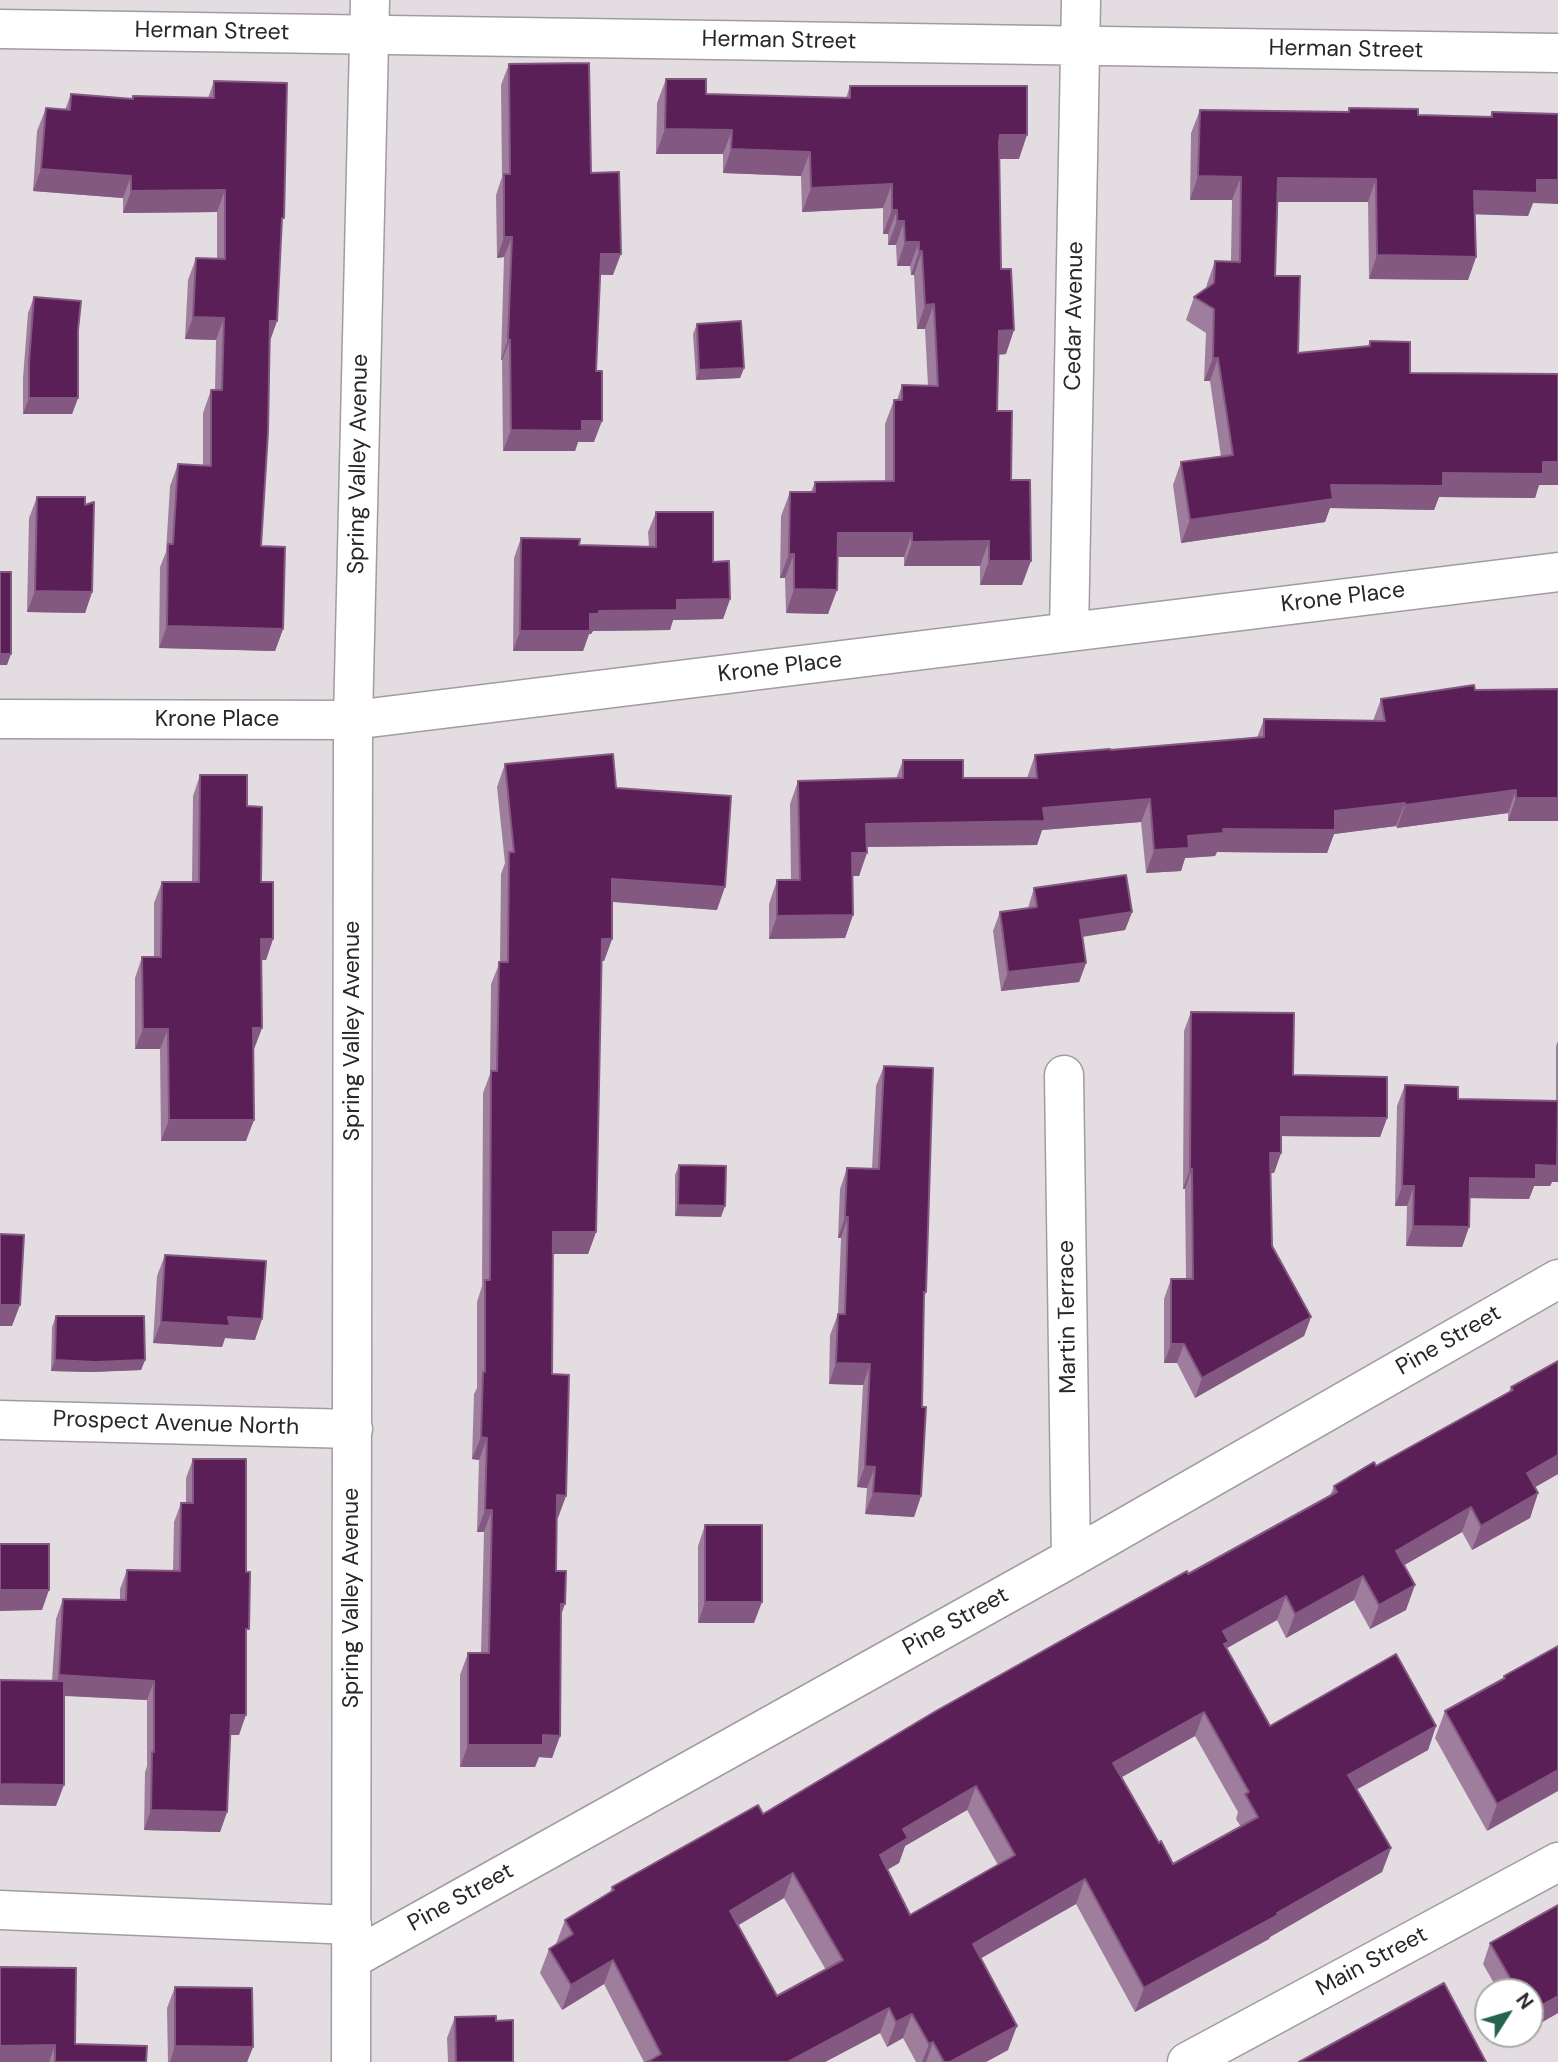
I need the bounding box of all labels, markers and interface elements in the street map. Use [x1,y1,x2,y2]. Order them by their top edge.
street label: Herman Street [134,17,290,47]
street label: Herman Street [701,26,857,56]
street label: Herman Street [1268,35,1424,65]
street label: Cedar Avenue [1060,241,1090,391]
street label: Spring Valley Avenue [343,354,375,574]
street label: Krone Place [1279,577,1407,619]
street label: Krone Place [716,647,844,689]
street label: Krone Place [155,706,279,734]
street label: Spring Valley Avenue [339,921,367,1141]
street label: Martin Terrace [1053,1240,1083,1394]
street label: Pine Street [1392,1300,1506,1382]
street label: Prospect Avenue North [52,1406,300,1442]
street label: Spring Valley Avenue [338,1488,366,1708]
street label: Pine Street [898,1582,1014,1662]
street label: Pine Street [403,1858,519,1938]
street label: Main Street [1312,1921,1432,2003]
north arrow [1474,1978,1544,2048]
text: N [1510,1988,1539,2014]

